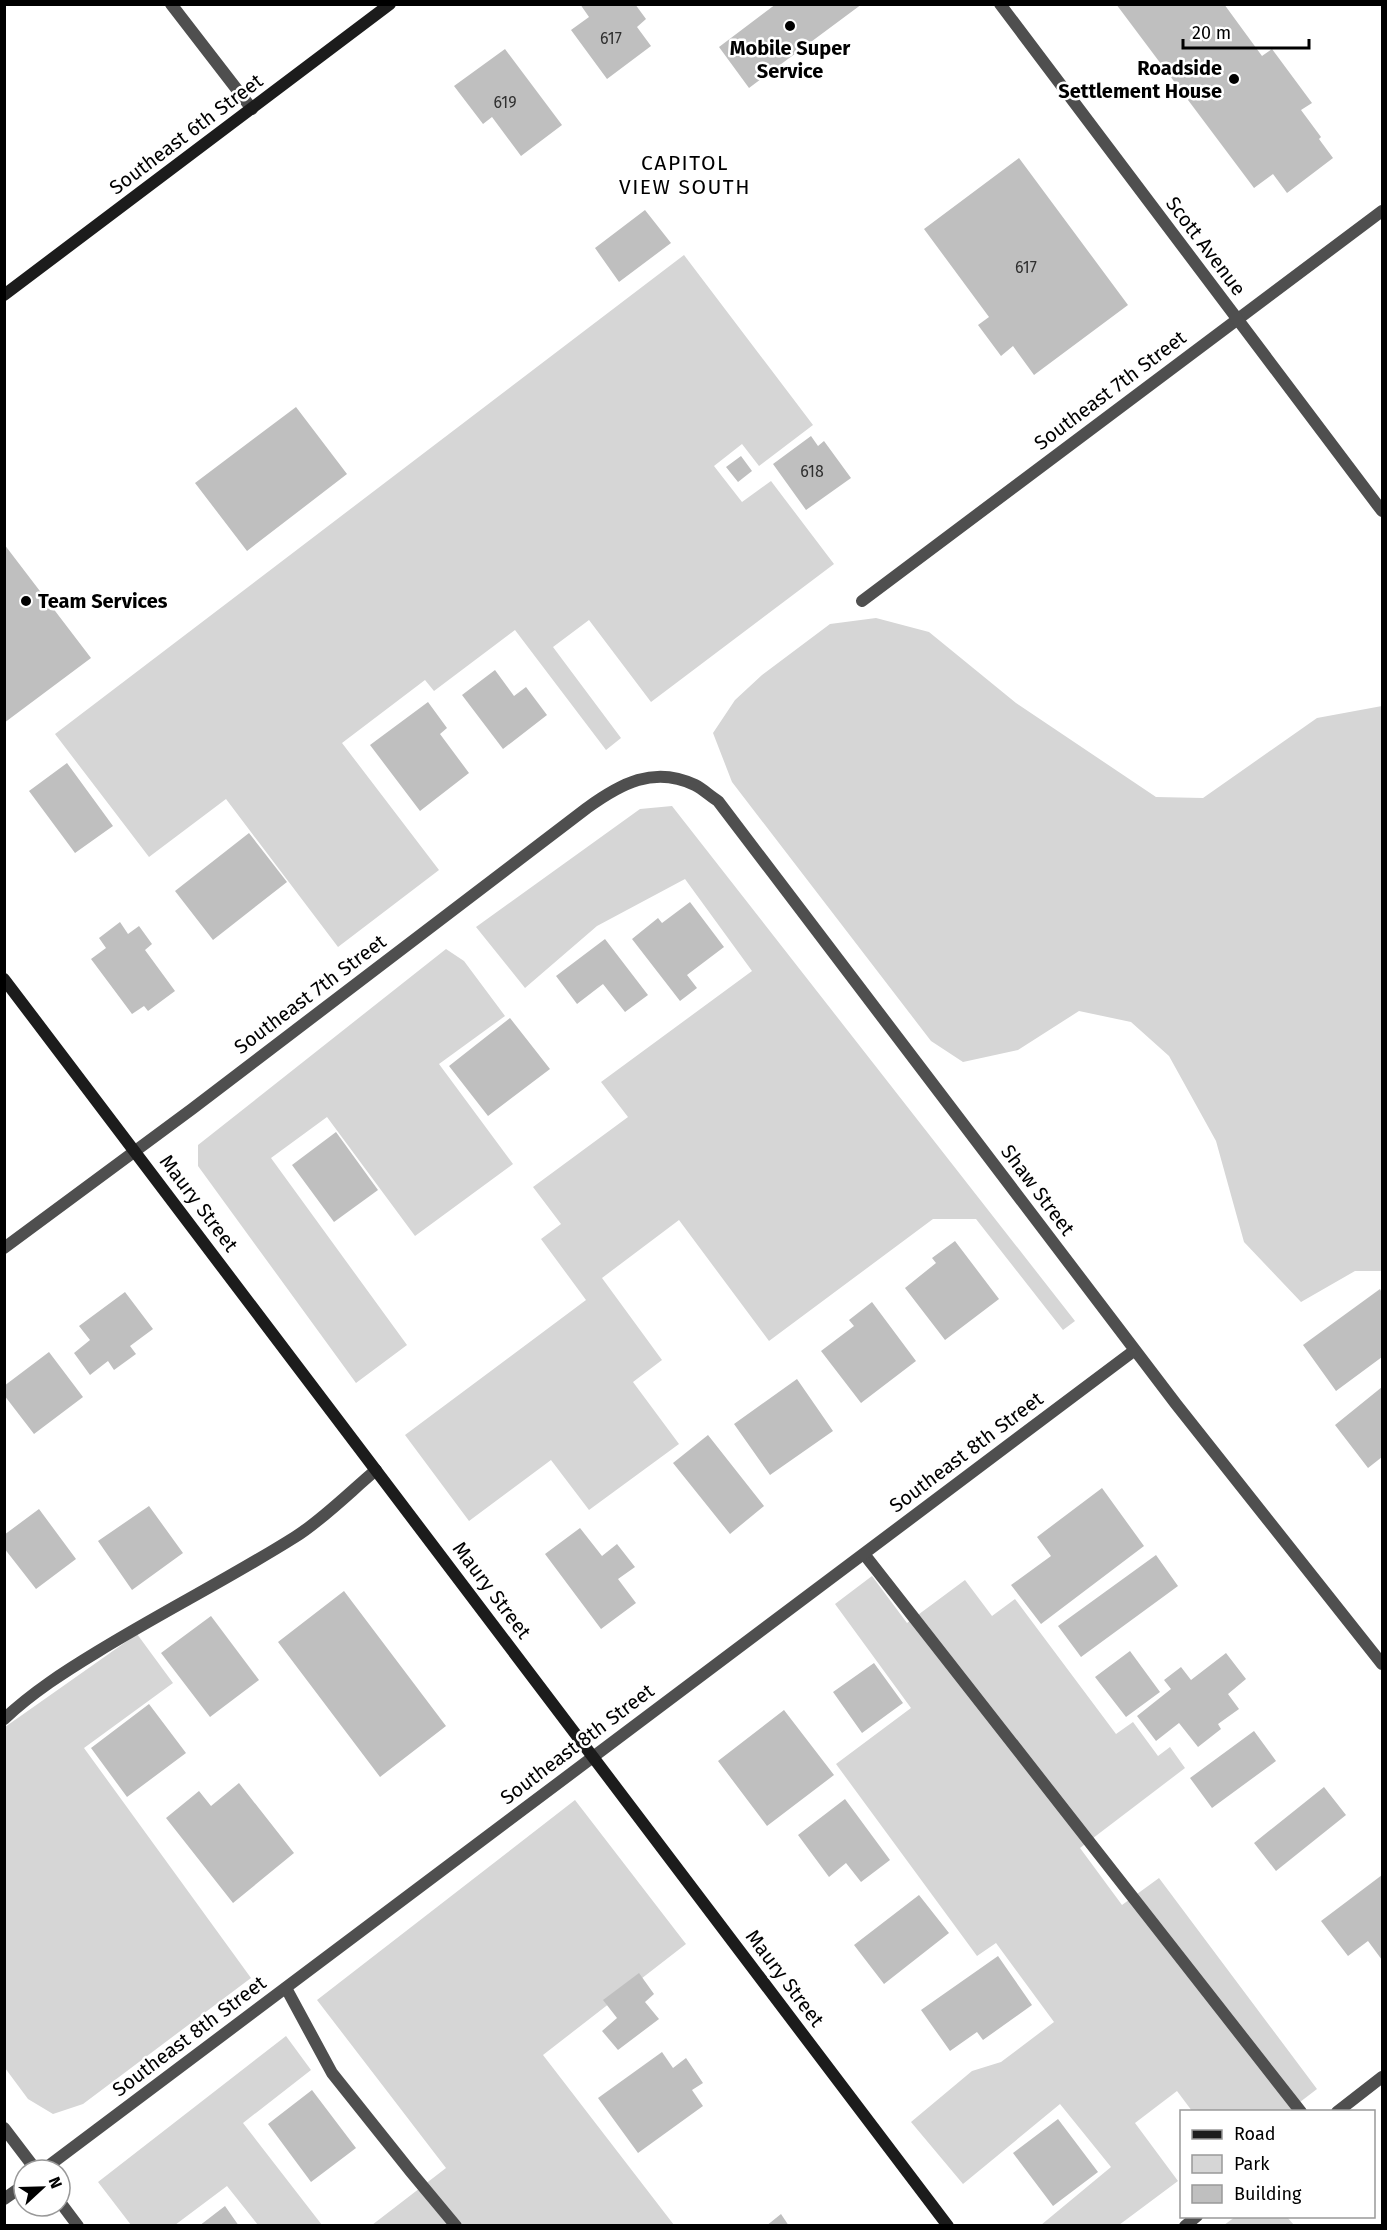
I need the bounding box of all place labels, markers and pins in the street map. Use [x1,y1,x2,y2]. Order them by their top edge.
marker: Mobile Super Service [783,19,797,33]
place label: Mobile Super Service [730,36,851,83]
place label: Roadside Settlement House [1058,56,1222,103]
marker: Roadside Settlement House [1227,72,1241,86]
place label: Team Services [38,589,168,613]
marker: Team Services [19,594,33,608]

